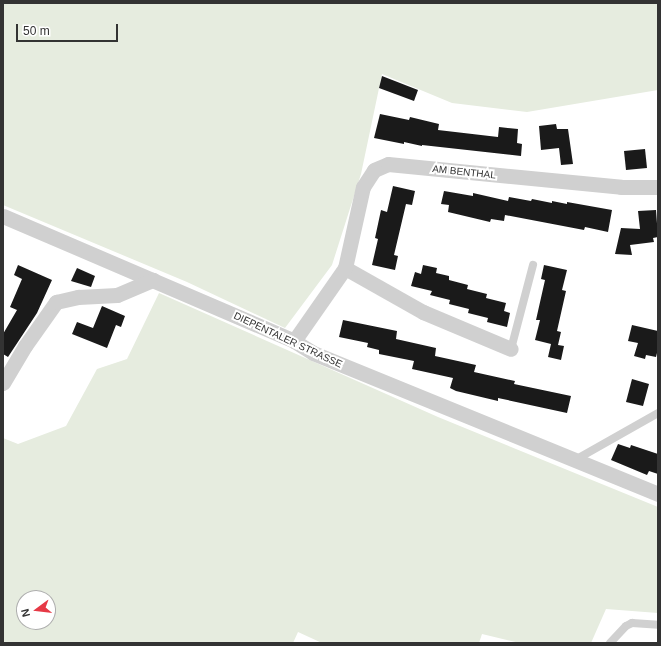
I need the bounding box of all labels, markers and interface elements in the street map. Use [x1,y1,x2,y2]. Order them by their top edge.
scale bar [18,16,120,42]
text: 50 m [23,24,50,38]
street label: AM BENTHAL [432,163,496,181]
street label: DIEPENTALER STRASSE [232,310,344,370]
north arrow [16,590,56,630]
text: N [19,607,32,618]

